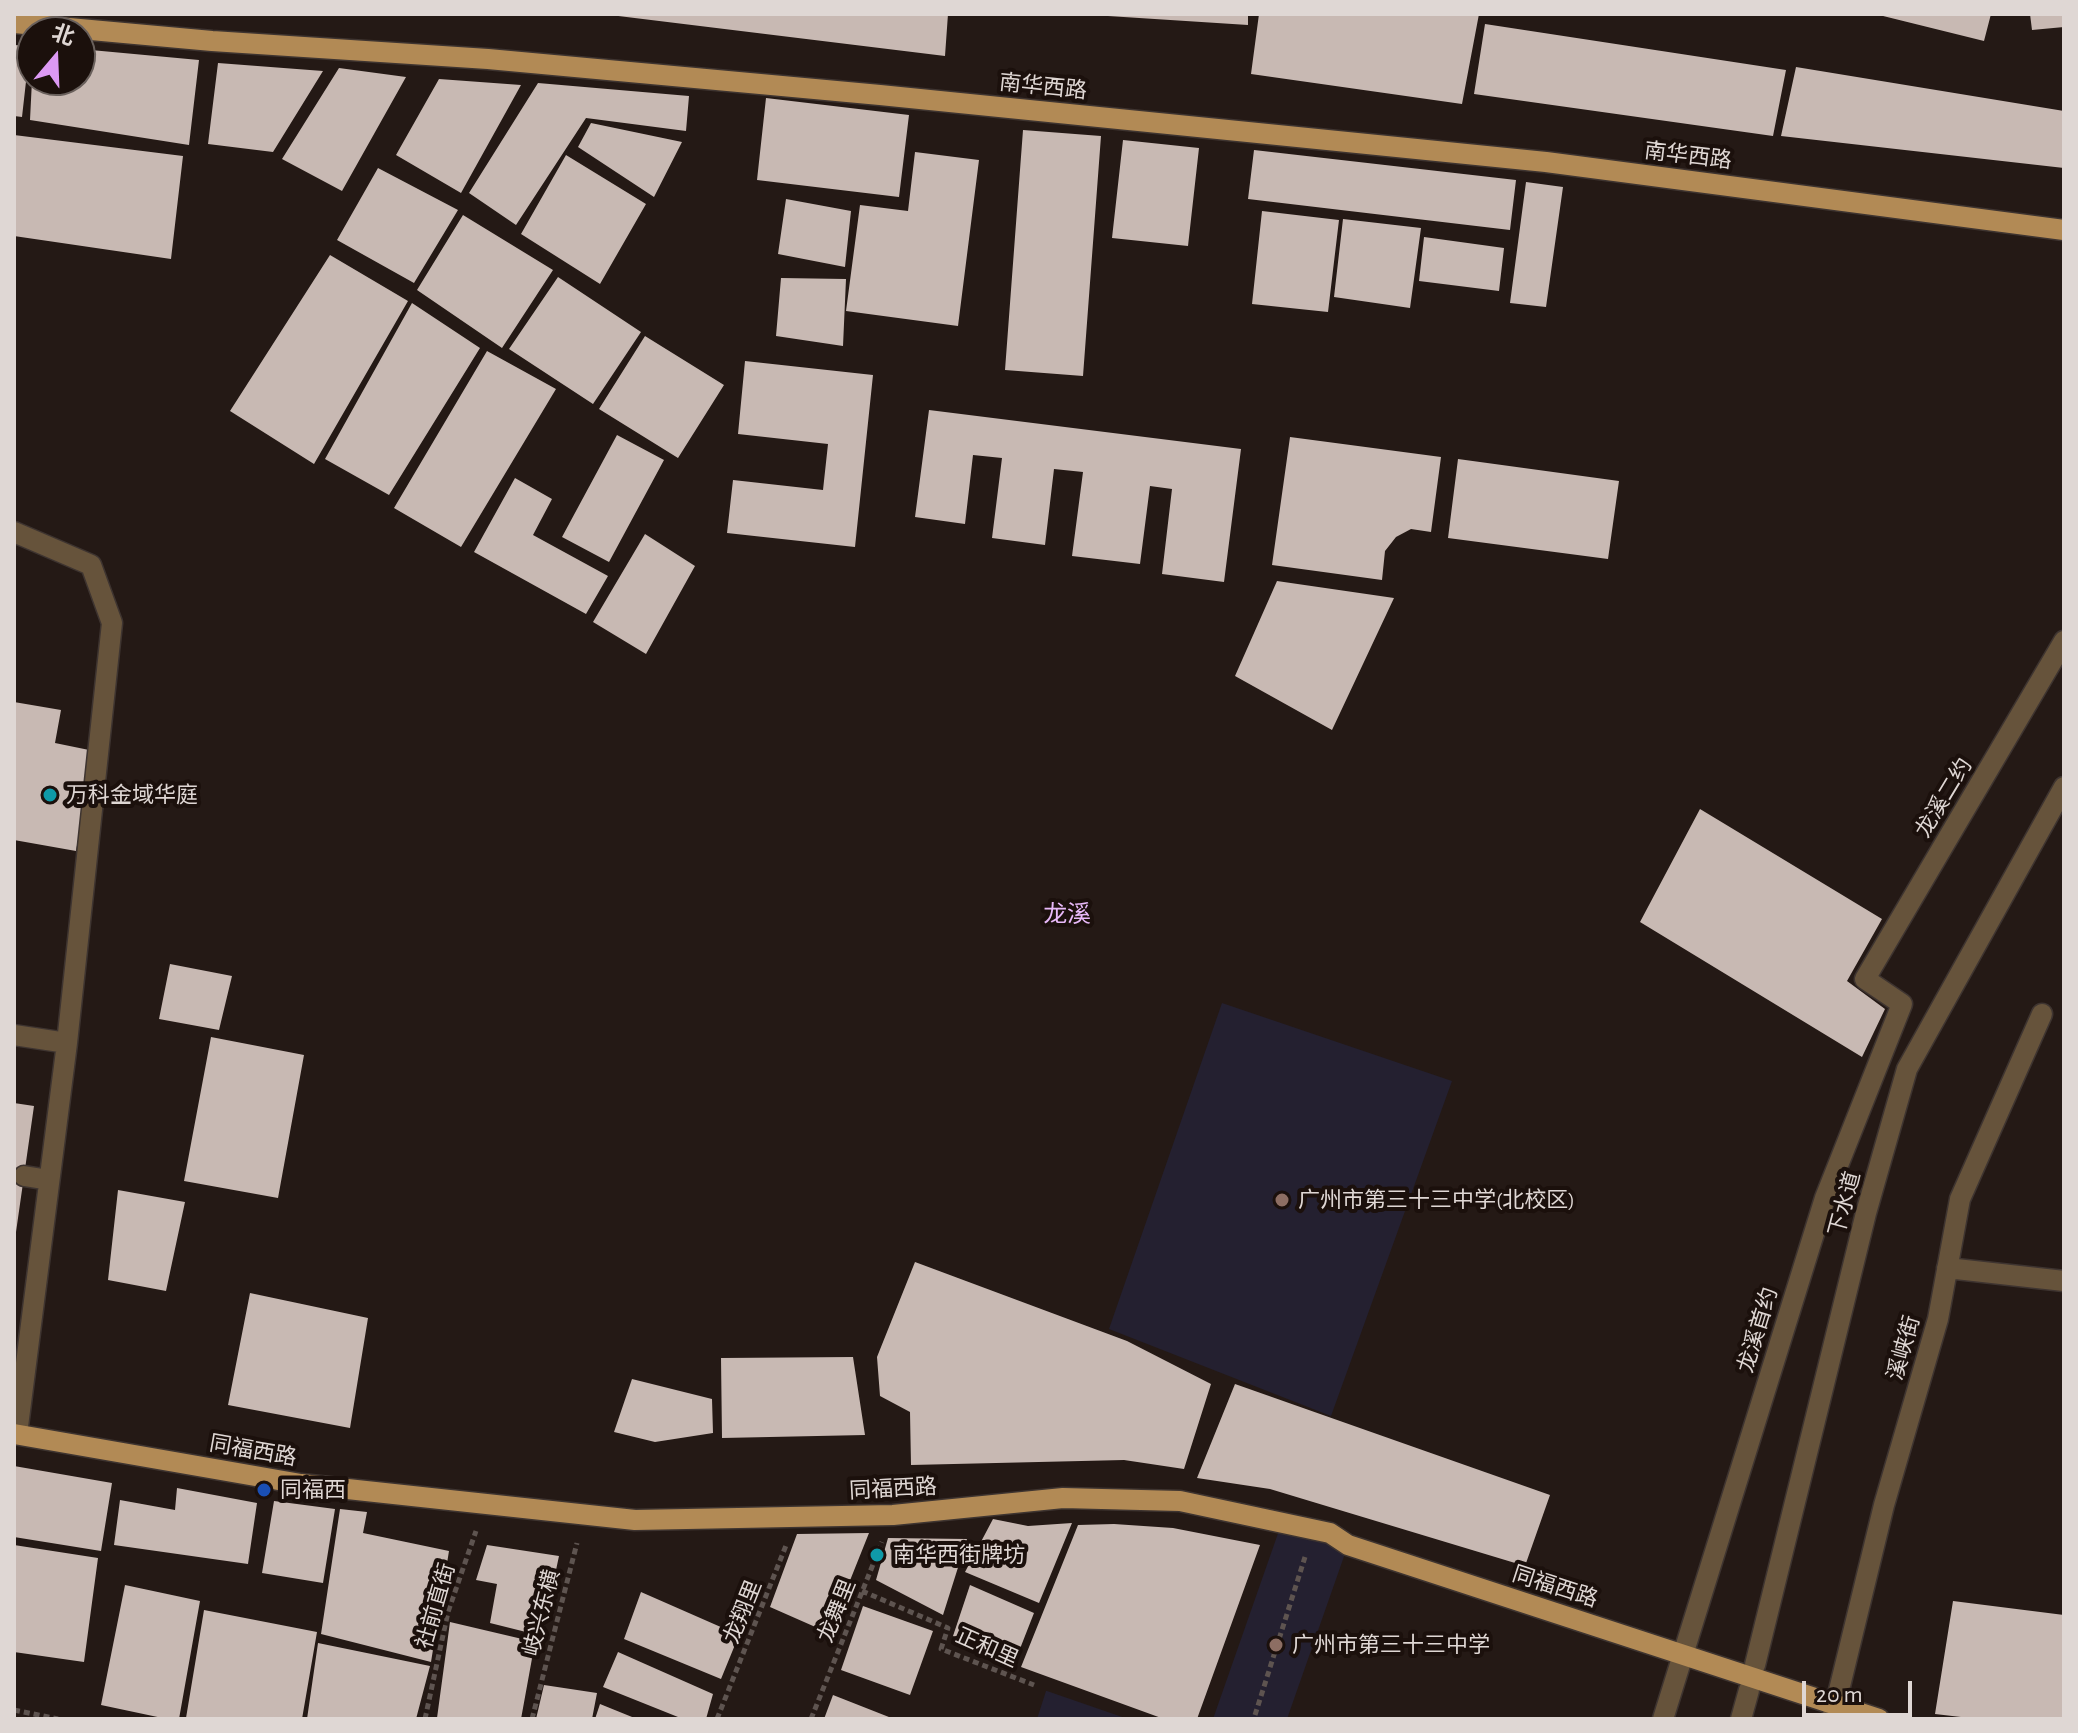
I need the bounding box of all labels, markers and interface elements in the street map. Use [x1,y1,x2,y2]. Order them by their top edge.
north arrow [16,16,96,96]
text: 北 [49,21,77,49]
street label: 南华西路 [998,69,1088,105]
street label: 南华西路 [1643,138,1733,174]
street label: 龙溪二约 [1910,753,1978,843]
place label: 万科金域华庭 [66,782,198,808]
marker: 万科金域华庭 [41,786,59,804]
district label: 龙溪 [1043,901,1091,929]
street label: 下水道 [1824,1169,1866,1239]
place label: 广州市第三十三中学(北校区) [1298,1187,1575,1213]
marker: 广州市第三十三中学(北校区) [1273,1191,1291,1209]
street label: 龙溪首约 [1733,1284,1783,1376]
street label: 溪峡街 [1882,1313,1926,1383]
street label: 同福西路 [207,1430,299,1472]
street label: 同福西路 [848,1474,938,1504]
place label: 同福西 [280,1477,346,1503]
marker: 同福西 [255,1481,273,1499]
place label: 南华西街牌坊 [893,1542,1025,1568]
marker: 南华西街牌坊 [868,1546,886,1564]
street label: 社前直街 [411,1560,461,1652]
street label: 同福西路 [1509,1561,1601,1613]
street label: 岐兴东横 [519,1567,565,1659]
street label: 龙舞里 [812,1575,862,1647]
street label: 龙翔里 [718,1576,768,1648]
street label: 正和里 [951,1623,1023,1673]
place label: 广州市第三十三中学 [1292,1632,1490,1658]
marker: 广州市第三十三中学 [1267,1636,1285,1654]
scale bar [1806,1665,1916,1715]
text: 20 m [1816,1683,1863,1707]

